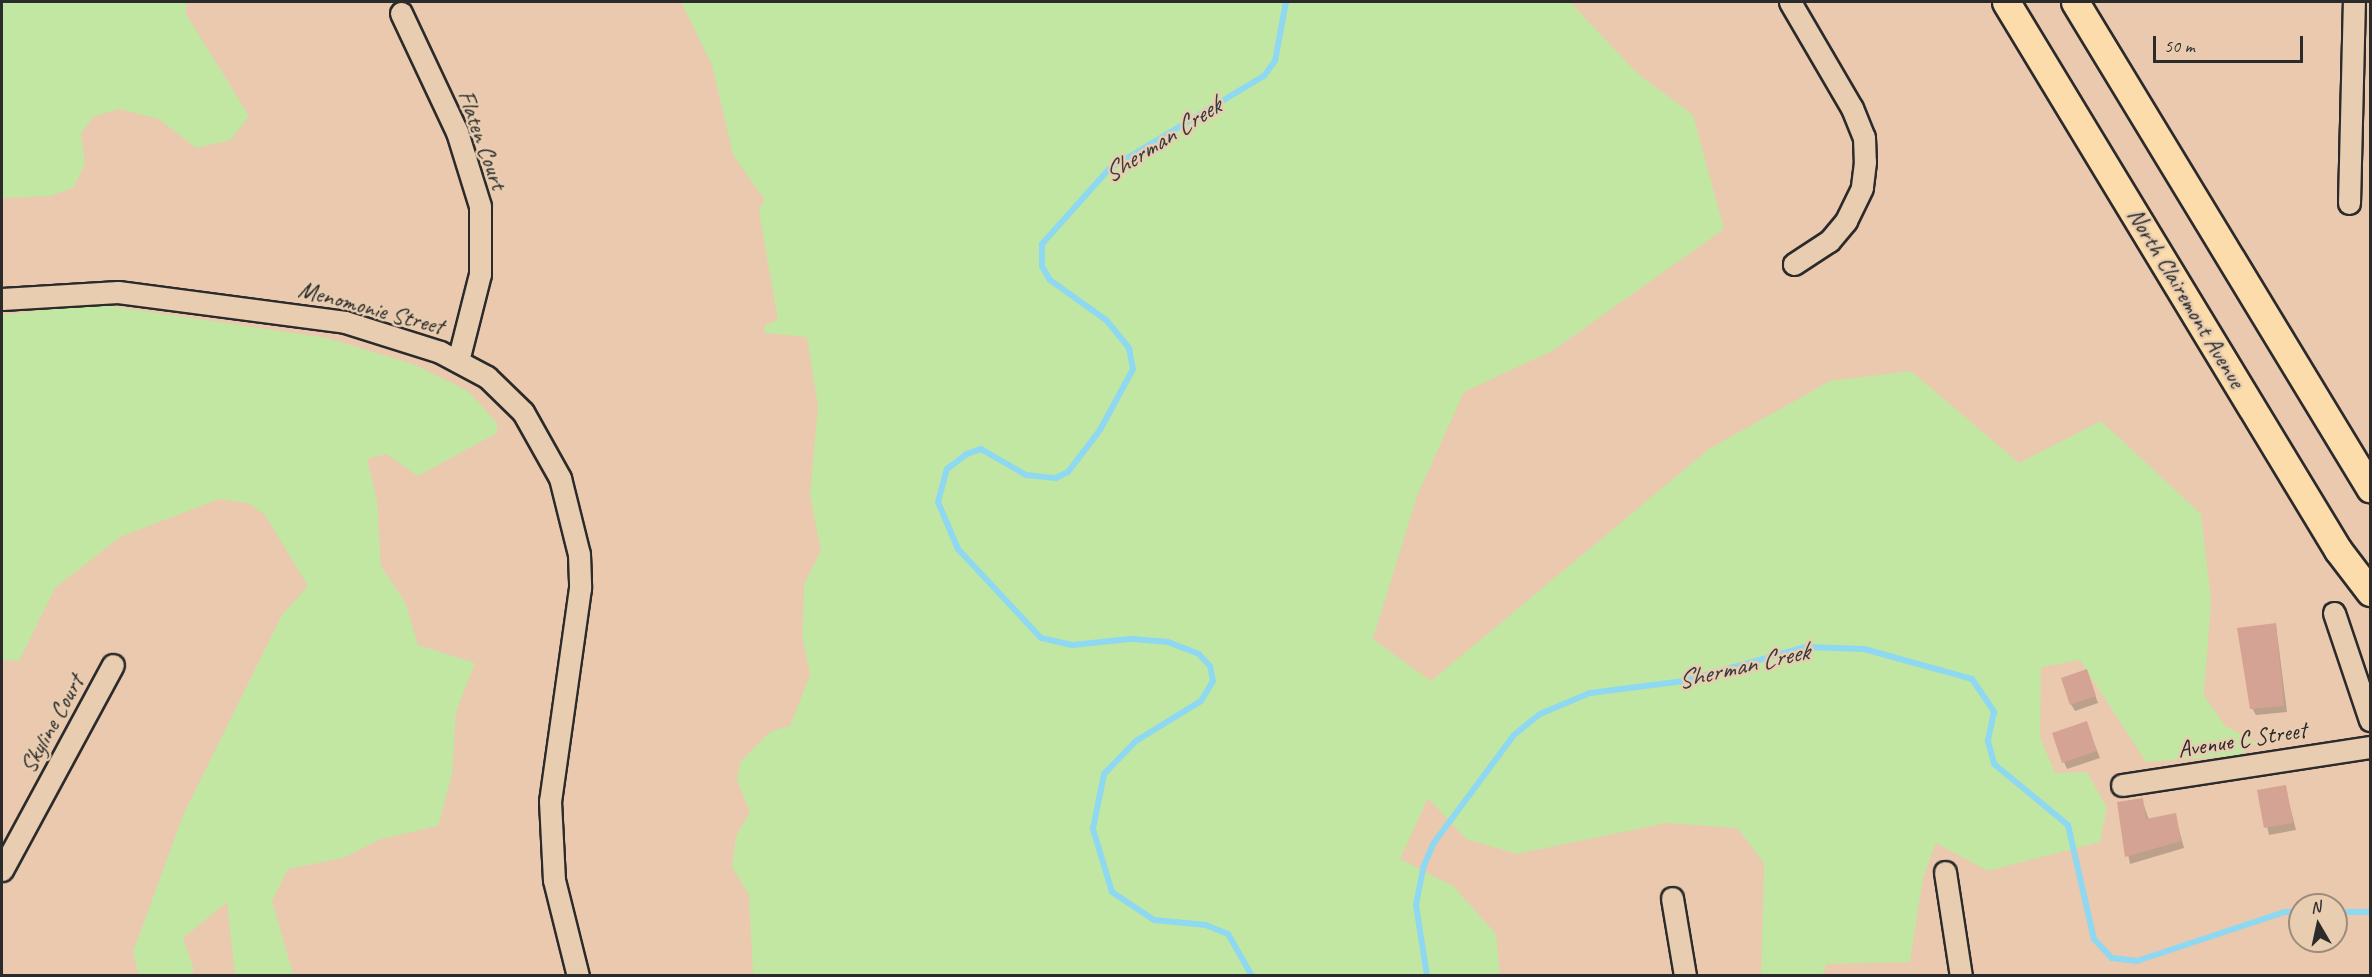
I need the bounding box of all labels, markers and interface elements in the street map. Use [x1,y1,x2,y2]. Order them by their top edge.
scale bar [2156,24,2306,62]
text: 50 m [2164,35,2195,57]
street label: Flaten Court [451,86,513,194]
water label: Sherman Creek [1097,90,1227,190]
street label: North Clairemont Avenue [2121,203,2251,393]
street label: Menomonie Street [295,275,447,341]
water label: Sherman Creek [1674,636,1812,696]
street label: Skyline Court [13,670,91,778]
street label: Avenue C Street [2175,716,2309,764]
north arrow [2288,893,2348,953]
text: N [2309,897,2322,918]

